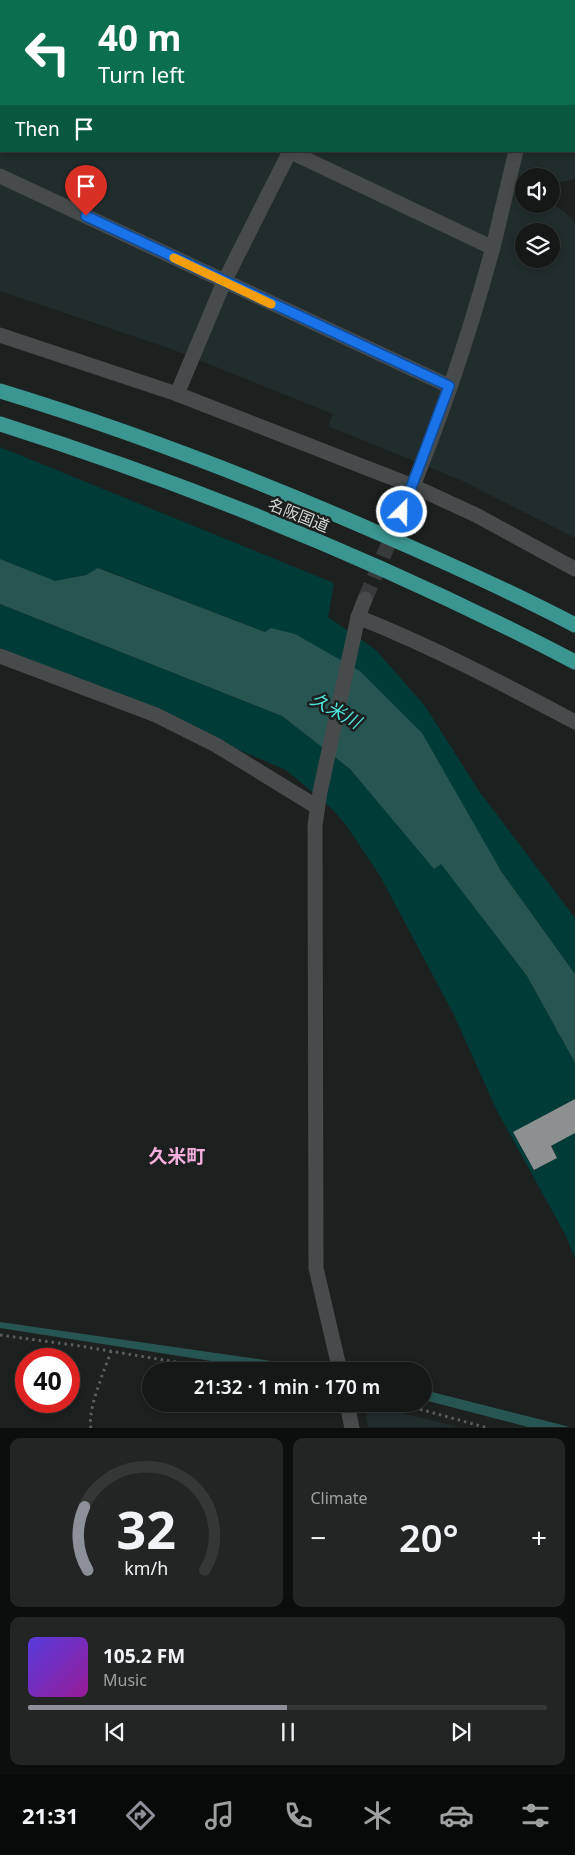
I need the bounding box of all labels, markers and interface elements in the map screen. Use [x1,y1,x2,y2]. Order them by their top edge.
text: 40 m [98,14,181,61]
icon: left [15,20,80,85]
text: Turn left [98,59,185,89]
icon: arrive [70,115,98,143]
text: Then [15,116,60,142]
pin [65,165,107,216]
map controls [515,168,560,268]
button: sound [515,168,560,213]
icon: arrive [72,172,100,200]
button: layers [515,223,560,268]
position arrow [375,485,427,537]
street label: 名阪国道 [265,493,333,537]
water label: 久米川 [307,686,367,735]
district label: 久米町 [148,1143,206,1169]
speed limit sign: 40 [15,1348,80,1413]
text: 21:32 · 1 min · 170 m [194,1374,380,1400]
text: Climate [311,1487,368,1509]
text: 32 [117,1493,176,1564]
text: 20° [399,1511,459,1563]
text: − [311,1518,327,1556]
text: + [531,1518,547,1556]
text: km/h [124,1556,168,1580]
text: 105.2 FM [103,1643,185,1669]
text: Music [103,1669,147,1691]
icon: previous [101,1718,129,1746]
icon: pause [274,1718,302,1746]
icon: next [447,1718,475,1746]
icon: directions [123,1798,158,1833]
icon: music [202,1798,237,1833]
icon: phone [281,1798,316,1833]
icon: climate [360,1798,395,1833]
icon: car [439,1798,474,1833]
icon: filters [518,1798,553,1833]
text: 21:31 [22,1800,79,1830]

